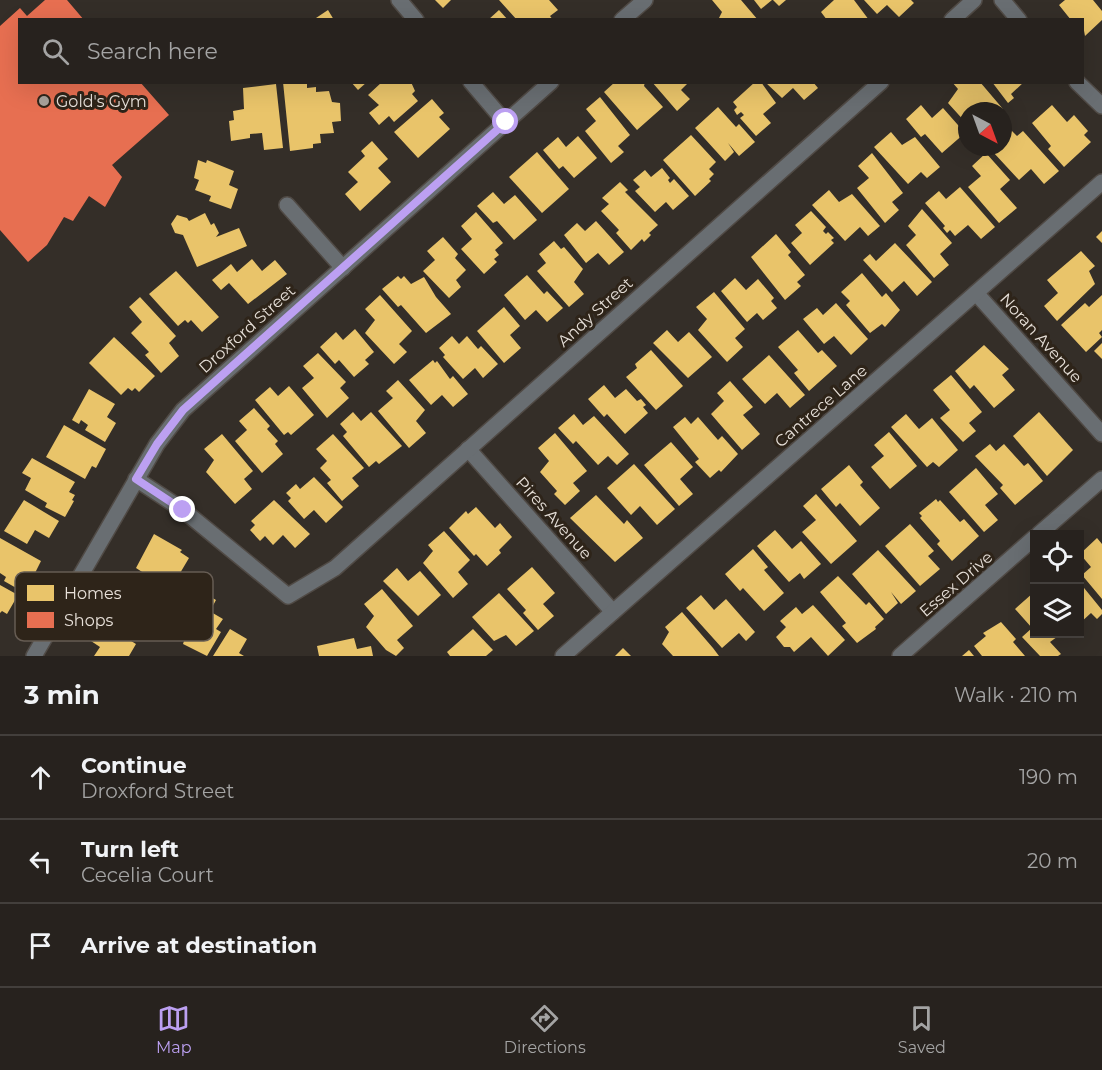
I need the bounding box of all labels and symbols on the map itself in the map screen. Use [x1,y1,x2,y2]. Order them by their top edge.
place label: Gold's Gym [56,92,147,111]
marker: Gold's Gym [37,94,51,108]
north arrow [958,102,1012,156]
route start [492,108,518,134]
street label: Andy Street [554,273,637,351]
street label: Droxford Street [195,281,299,377]
street label: Noran Avenue [996,289,1086,387]
street label: Cantrece Lane [771,361,871,451]
street label: Pires Avenue [512,473,596,563]
route end [169,496,195,522]
street label: Essex Drive [916,547,996,621]
legend [15,572,213,641]
text: Homes [64,584,122,603]
text: Shops [64,611,114,630]

